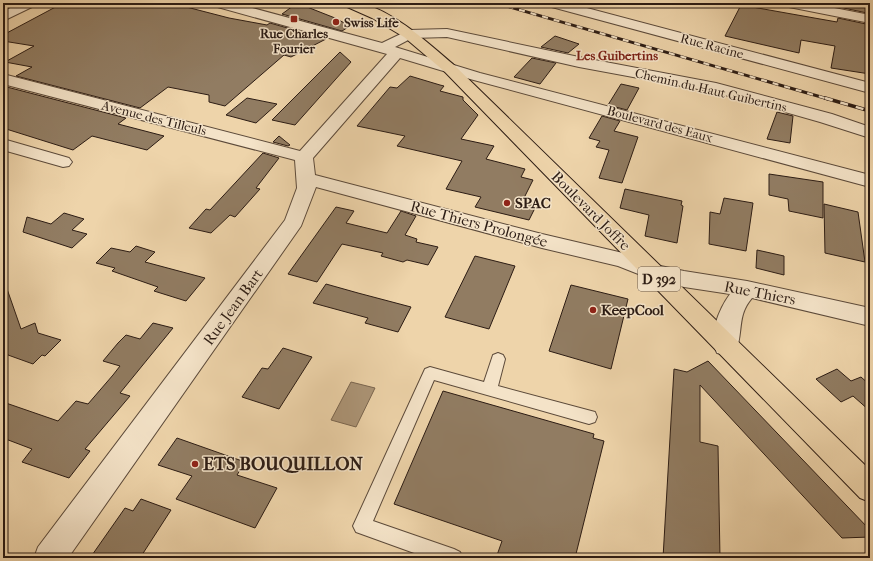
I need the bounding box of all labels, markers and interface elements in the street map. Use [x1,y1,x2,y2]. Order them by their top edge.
marker: Rue Charles Fourier [289,14,299,24]
place label: Swiss Life [344,15,399,30]
marker: Swiss Life [331,17,341,27]
place label: Rue Charles Fourier [260,26,328,56]
street label: Rue Racine [679,30,746,62]
district label: Les Guibertins [576,48,658,63]
street label: Chemin du Haut Guibertins [634,65,789,115]
street label: Avenue des Tilleuls [99,97,208,138]
street label: Boulevard des Eaux [605,103,715,145]
street label: Boulevard Joffre [548,168,635,255]
place label: SPAC [515,194,551,212]
street label: Rue Thiers Prolongée [408,197,550,251]
marker: SPAC [502,198,512,208]
street label: Rue Jean Bart [199,265,267,349]
road number: D 392 [638,267,680,291]
street label: Rue Thiers [723,277,798,309]
place label: KeepCool [601,301,665,319]
marker: KeepCool [588,305,598,315]
place label: ETS BOUQUILLON [203,454,363,475]
marker: ETS BOUQUILLON [190,459,200,469]

